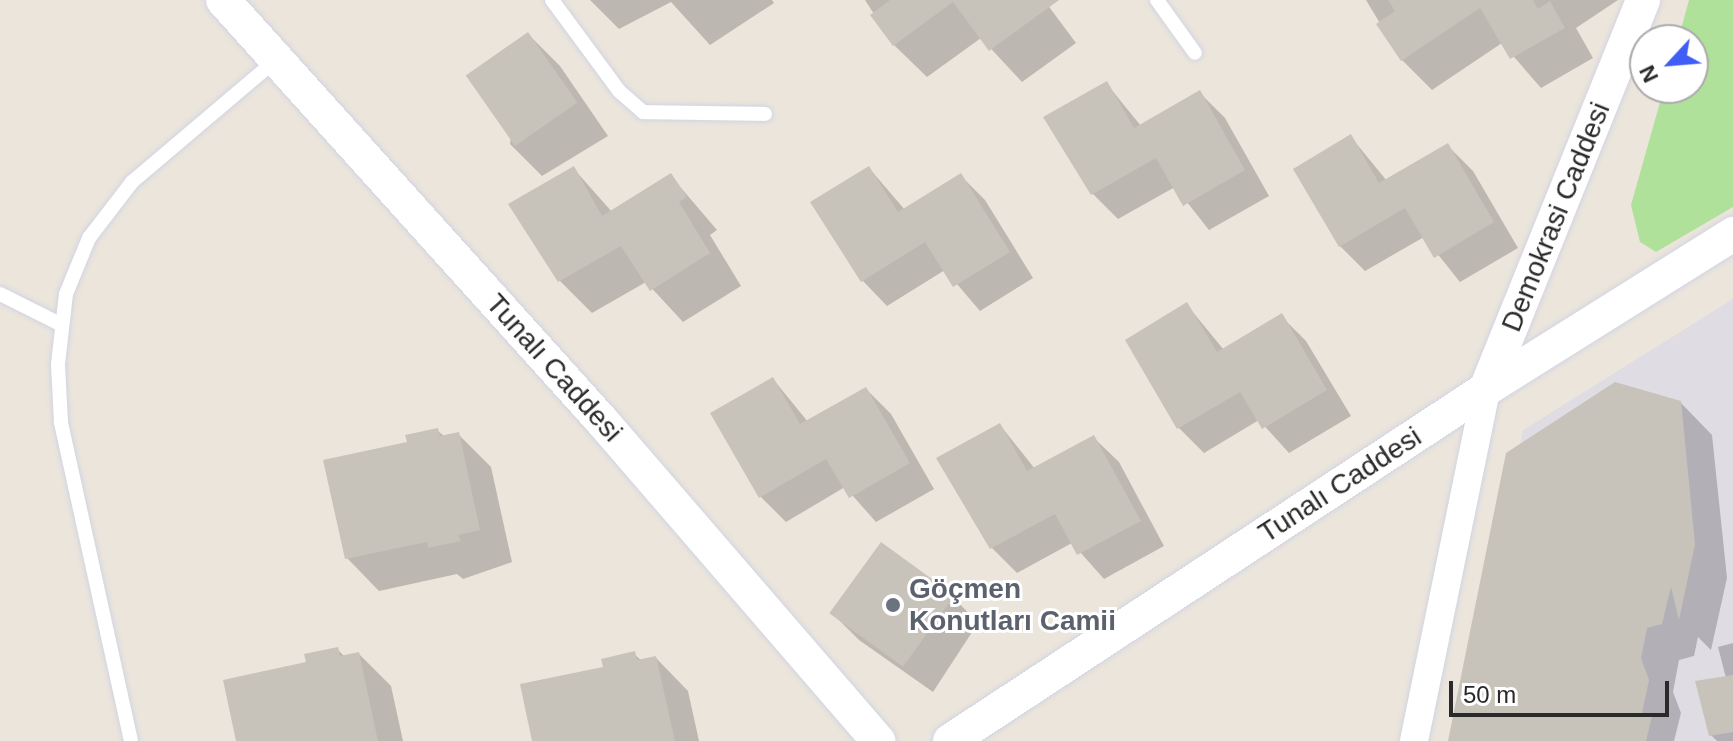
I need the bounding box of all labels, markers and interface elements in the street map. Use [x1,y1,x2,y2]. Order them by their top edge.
north arrow [1629,24,1709,104]
text: N [1634,61,1663,86]
street label: Demokrasi Caddesi [1495,97,1617,337]
street label: Tunalı Caddesi [479,287,629,449]
street label: Tunalı Caddesi [1252,420,1428,550]
place label: Göçmen Konutları Camii [909,572,1116,638]
marker: Göçmen Konutları Camii [884,596,902,614]
scale bar [1453,665,1673,715]
text: 50 m [1463,681,1516,708]

